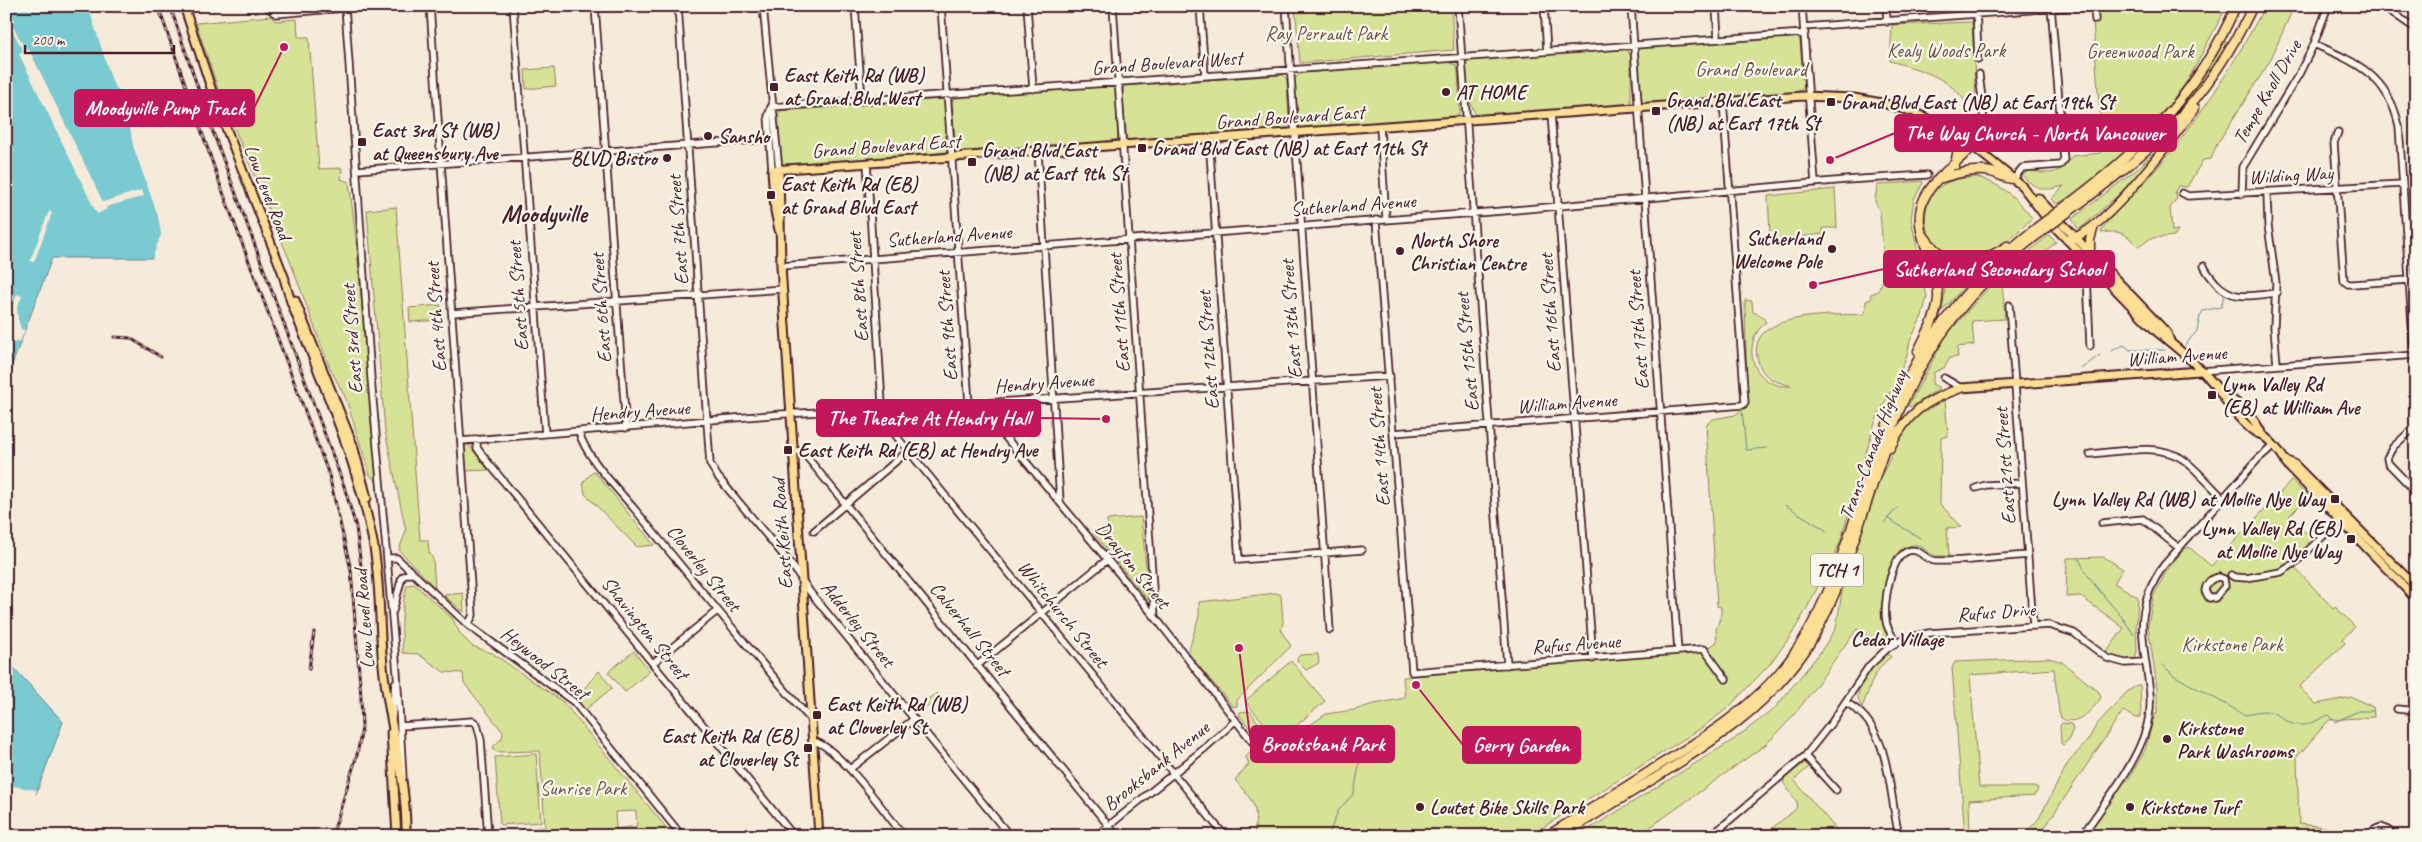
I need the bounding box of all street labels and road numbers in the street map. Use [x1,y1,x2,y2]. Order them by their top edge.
street label: Tempe Knoll Drive [2227,34,2308,149]
street label: Grand Boulevard West [1091,45,1246,81]
street label: Grand Boulevard East [1215,99,1368,135]
street label: Grand Boulevard East [811,128,964,164]
street label: Low Level Road [238,141,299,246]
street label: Wilding Way [2248,160,2335,190]
street label: East 7th Street [662,172,694,286]
street label: Sutherland Avenue [1290,188,1418,222]
street label: Sutherland Avenue [886,219,1014,253]
street label: East 8th Street [842,229,874,343]
street label: East 5th Street [502,238,534,352]
street label: East 6th Street [585,250,617,364]
street label: East 11th Street [1102,250,1136,373]
street label: East 16th Street [1533,250,1567,373]
street label: East 13th Street [1274,256,1308,379]
street label: East 4th Street [420,259,452,373]
street label: East 17th Street [1621,267,1655,390]
street label: East 9th Street [931,268,963,382]
street label: East 3rd Street [336,281,368,395]
street label: East 12th Street [1191,287,1225,410]
street label: East 15th Street [1449,289,1485,413]
street label: William Avenue [2127,340,2229,372]
street label: Trans-Canada Highway [1833,364,1914,524]
street label: Hendry Avenue [993,367,1096,399]
street label: East 14th Street [1362,384,1396,507]
street label: William Avenue [1517,387,1619,419]
street label: Hendry Avenue [589,395,692,427]
street label: East 21st Street [1988,404,2022,525]
street label: East Keith Road [765,475,798,590]
street label: Drayton Street [1090,516,1177,616]
street label: Cloverley Street [661,519,748,619]
road number: TCH 1 [1811,554,1863,586]
street label: Whitchurch Street [1012,555,1115,675]
street label: Low Level Road [348,565,380,670]
street label: Shavington Street [596,571,696,687]
street label: Adderley Street [816,576,902,674]
street label: Calverhall Street [924,577,1018,684]
street label: Rufus Drive [1956,597,2037,627]
street label: Heywood Street [496,621,597,707]
street label: Rufus Avenue [1531,628,1622,660]
street label: Brooksbank Avenue [1098,714,1215,817]

